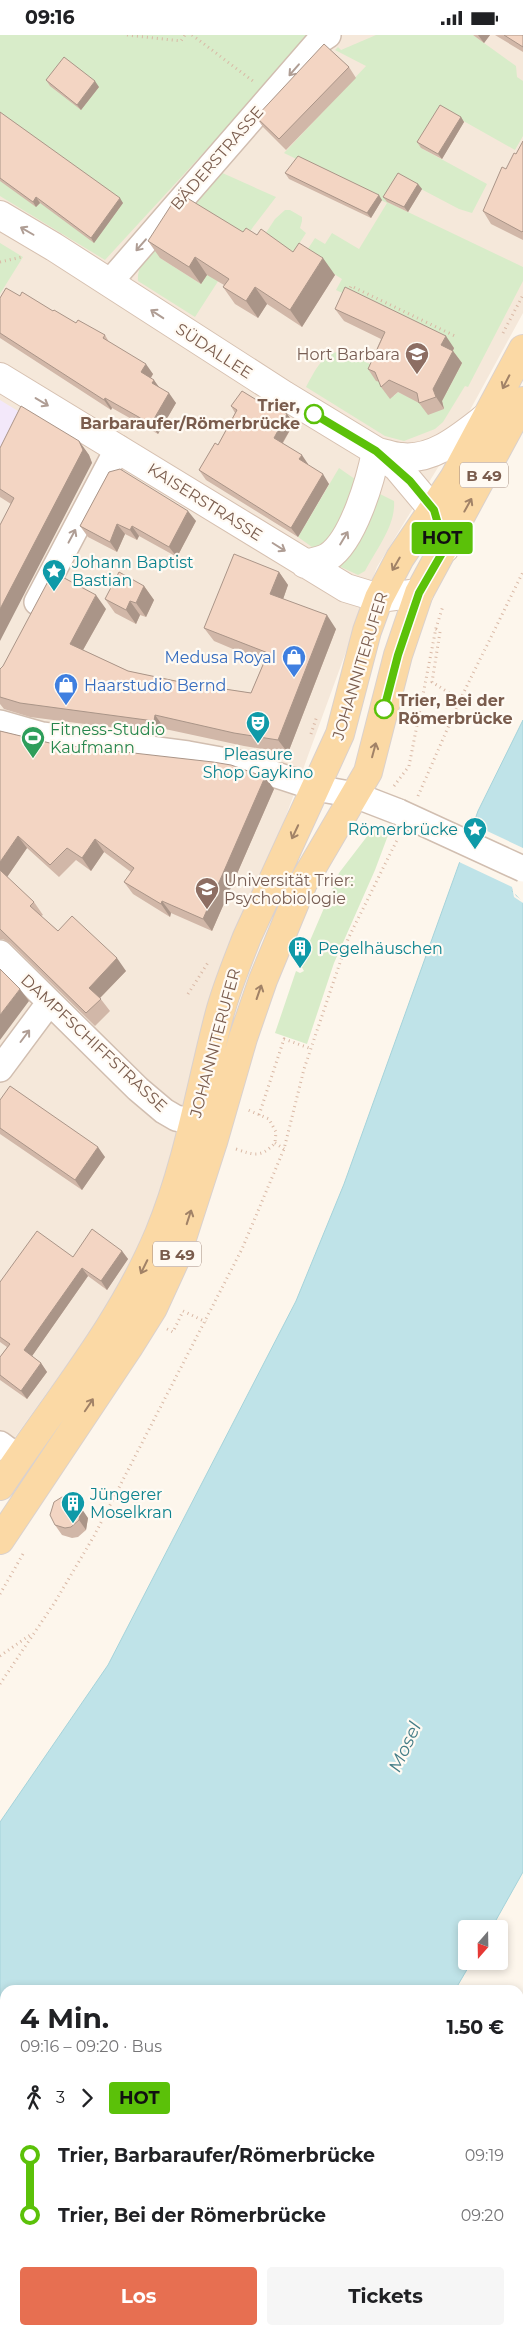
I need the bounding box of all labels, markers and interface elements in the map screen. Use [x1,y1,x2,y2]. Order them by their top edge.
text: 09:16 [25,6,75,29]
one-way arrow [288,63,300,76]
street label: BÄDERSTRASSE [166,102,267,214]
one-way arrow [20,226,34,236]
one-way arrow [136,239,147,252]
one-way arrow [150,309,164,319]
street label: SÜDALLEE [172,318,256,383]
school or university icon: Hort Barbara [404,341,430,375]
place label: Hort Barbara [296,345,400,364]
one-way arrow [501,374,510,389]
place label: Trier, Barbaraufer/Römerbrücke [80,396,300,433]
one-way arrow [34,398,48,408]
marker: Trier, Barbaraufer/Römerbrücke [304,404,324,424]
street label: KAISERSTRASSE [144,459,266,545]
road number: B 49 [460,463,508,487]
one-way arrow [464,498,473,513]
line badge: HOT [413,522,471,554]
text: HOT [422,527,462,549]
one-way arrow [67,530,77,544]
one-way arrow [339,531,349,545]
one-way arrow [271,542,285,552]
place label: Johann Baptist Bastian [71,553,194,590]
one-way arrow [391,557,401,572]
place icon: Johann Baptist Bastian [41,558,67,592]
street label: JOHANNITERUFER [328,590,391,743]
shop icon: Medusa Royal [281,644,307,678]
place label: Medusa Royal [165,648,276,667]
shop icon: Haarstudio Bernd [53,672,79,706]
place label: Haarstudio Bernd [84,676,226,695]
place label: Trier, Bei der Römerbrücke [398,691,513,728]
marker: Trier, Bei der Römerbrücke [374,699,394,719]
theatre icon: Pleasure Shop Gaykino [245,710,271,744]
place label: Fitness-Studio Kaufmann [50,720,165,757]
sports icon: Fitness-Studio Kaufmann [20,725,46,759]
one-way arrow [370,742,379,758]
place label: Pleasure Shop Gaykino [203,745,313,782]
place icon: Römerbrücke [462,816,488,850]
place label: Römerbrücke [348,820,458,839]
one-way arrow [290,824,299,839]
place label: Universität Trier: Psychobiologie [224,871,354,908]
school or university icon: Universität Trier: Psychobiologie [194,876,220,910]
building icon: Pegelhäuschen [287,935,313,969]
place label: Pegelhäuschen [318,939,443,958]
street label: JOHANNITERUFER [186,967,244,1120]
street label: DAMPFSCHIFFSTRASSE [17,970,171,1116]
one-way arrow [255,985,264,1001]
one-way arrow [19,1030,30,1043]
one-way arrow [185,1209,195,1225]
road number: B 49 [153,1241,201,1267]
one-way arrow [139,1259,148,1274]
one-way arrow [84,1398,94,1412]
place label: Jüngerer Moselkran [89,1485,173,1522]
building icon: Jüngerer Moselkran [60,1490,86,1524]
water label: Mosel [384,1718,426,1776]
north arrow [458,1920,508,1970]
map controls [458,1920,508,1970]
text: 4 Min. [20,2001,109,2035]
text: 1.50 € [447,2016,504,2039]
text: 09:16 – 09:20 · Bus [20,2037,162,2056]
icon: walk [20,2084,48,2112]
icon: forward [73,2084,101,2112]
text: HOT [119,2087,160,2109]
text: 3 [56,2088,65,2107]
text: Trier, Barbaraufer/Römerbrücke [58,2144,375,2167]
text: 09:19 [465,2146,504,2165]
text: Trier, Bei der Römerbrücke [58,2204,326,2227]
text: 09:20 [461,2206,504,2225]
button: Los [20,2267,257,2325]
button: Tickets [267,2267,504,2325]

